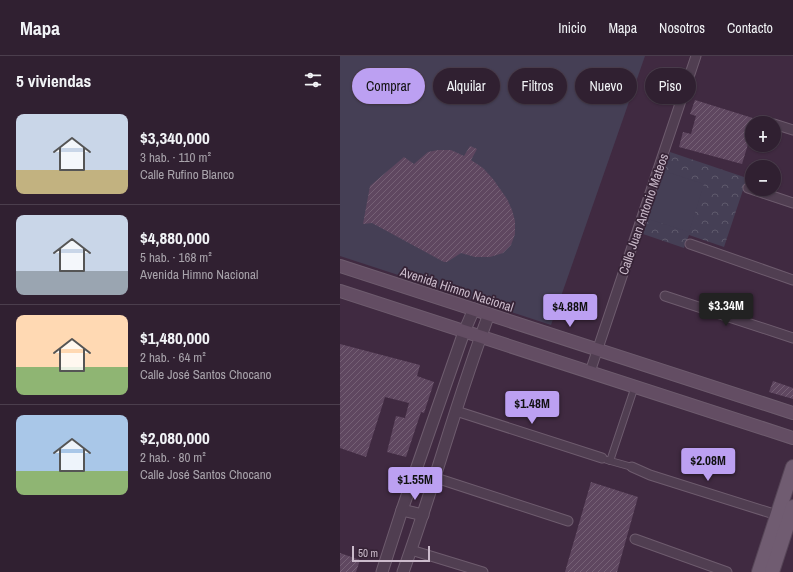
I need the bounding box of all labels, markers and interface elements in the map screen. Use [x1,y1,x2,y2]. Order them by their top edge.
text: Mapa [20,15,60,41]
text: Inicio [558,19,586,37]
text: Mapa [608,19,637,37]
text: Nosotros [659,19,705,37]
text: Contacto [727,19,773,37]
chip: Comprar [352,68,425,104]
chip: Alquilar [433,68,500,104]
chip: Filtros [508,68,567,104]
chip: Nuevo [575,68,637,104]
chip: Piso [645,68,696,104]
text: 5 viviendas [16,69,91,92]
icon: filters [302,69,324,91]
map controls [745,116,781,196]
button: + [745,116,781,152]
text: $3,340,000 [140,126,210,149]
icon: home [48,130,96,178]
text: 3 hab. · 110 m² [140,149,211,166]
street label: Calle Juan Antonio Mateos [615,151,672,277]
button: − [745,160,781,196]
text: Calle Rufino Blanco [140,166,234,183]
text: $4,880,000 [140,226,210,249]
icon: home [48,231,96,279]
text: 5 hab. · 168 m² [140,249,212,266]
street label: Avenida Himno Nacional [397,263,516,316]
text: Avenida Himno Nacional [140,266,258,283]
pin: $3.34M [693,293,759,327]
pin: $4.88M [537,294,603,328]
text: $3.34M [708,297,744,314]
text: $4.88M [552,298,588,315]
text: $1,480,000 [140,326,210,349]
icon: home [48,331,96,379]
text: 2 hab. · 64 m² [140,349,206,366]
text: Calle José Santos Chocano [140,366,272,383]
pin: $1.48M [499,391,565,425]
text: $1.48M [514,395,550,412]
text: $2,080,000 [140,426,210,449]
icon: home [48,431,96,479]
pin: $2.08M [675,448,741,482]
text: 2 hab. · 80 m² [140,449,206,466]
text: $2.08M [690,452,726,469]
text: Calle José Santos Chocano [140,466,272,483]
pin: $1.55M [382,467,448,501]
text: $1.55M [397,471,433,488]
scale bar [352,544,430,563]
text: 50 m [358,546,378,560]

